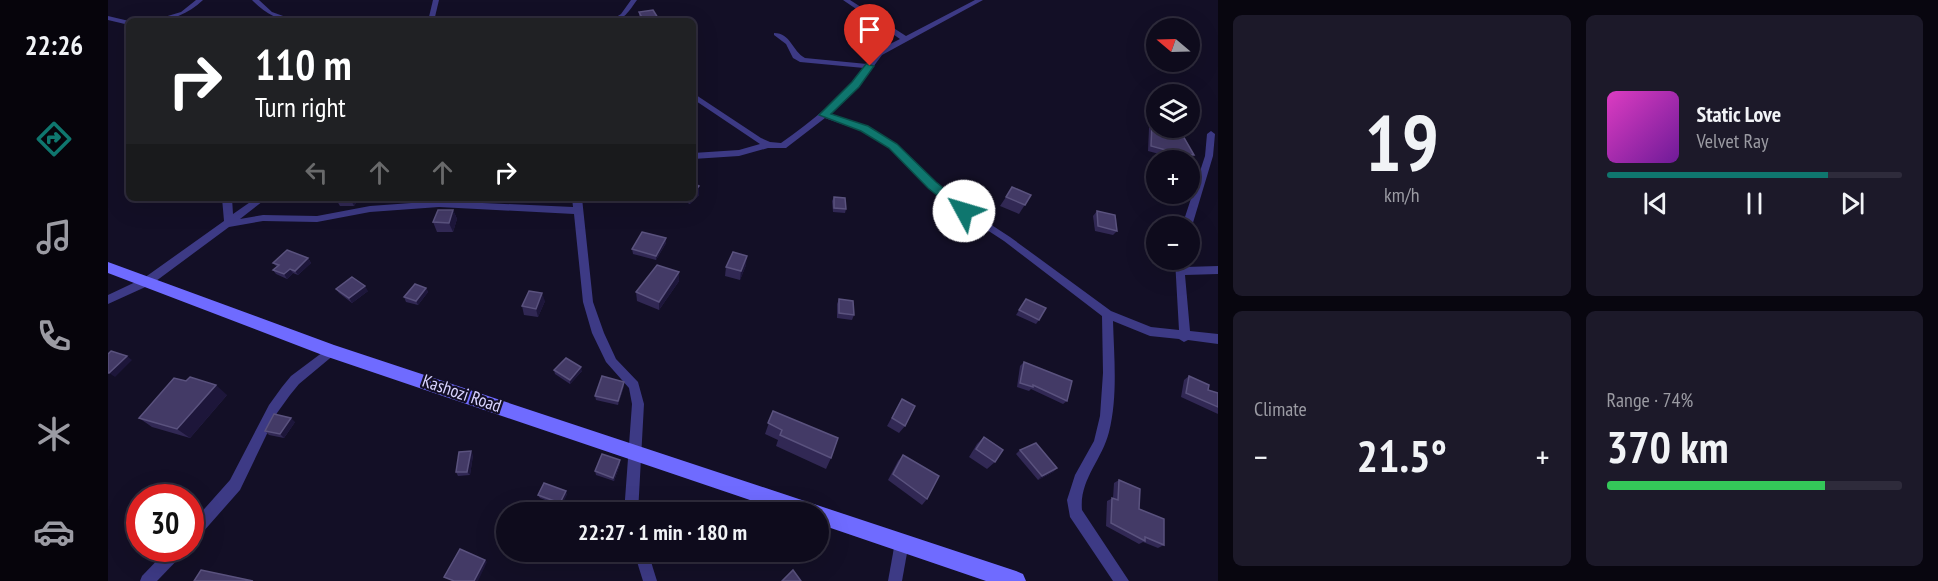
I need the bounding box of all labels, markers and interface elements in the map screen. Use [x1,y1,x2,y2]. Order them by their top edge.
pin [844,4,895,66]
icon: arrive [853,13,886,46]
north arrow [1146,18,1200,72]
map controls [1146,18,1200,270]
text: 22:26 [25,28,83,62]
text: 110 m [255,37,352,92]
icon: right [156,42,234,120]
button: layers [1146,84,1200,138]
text: Turn right [255,90,346,124]
text: 19 [1364,92,1439,193]
text: Static Love [1697,100,1781,128]
icon: directions [33,118,75,160]
text: Velvet Ray [1697,128,1769,154]
button: + [1146,150,1200,204]
icon: left [300,156,333,189]
icon: ahead [363,156,396,189]
icon: ahead [426,156,459,189]
icon: right [489,156,522,189]
position arrow [932,179,996,243]
text: km/h [1384,182,1419,208]
icon: previous [1639,187,1672,220]
icon: pause [1738,187,1771,220]
icon: next [1836,187,1869,220]
icon: music [33,216,75,258]
button: − [1146,216,1200,270]
icon: phone [33,315,75,357]
street label: Kashozi Road [419,369,505,417]
text: Range · 74% [1607,387,1693,413]
text: Climate [1254,396,1307,422]
icon: climate [33,413,75,455]
text: 370 km [1607,417,1729,475]
text: 21.5° [1357,426,1447,484]
text: − [1254,435,1268,478]
text: + [1536,435,1549,478]
speed limit sign: 30 [126,484,204,562]
icon: car [33,511,75,553]
text: 22:27 · 1 min · 180 m [578,518,747,546]

